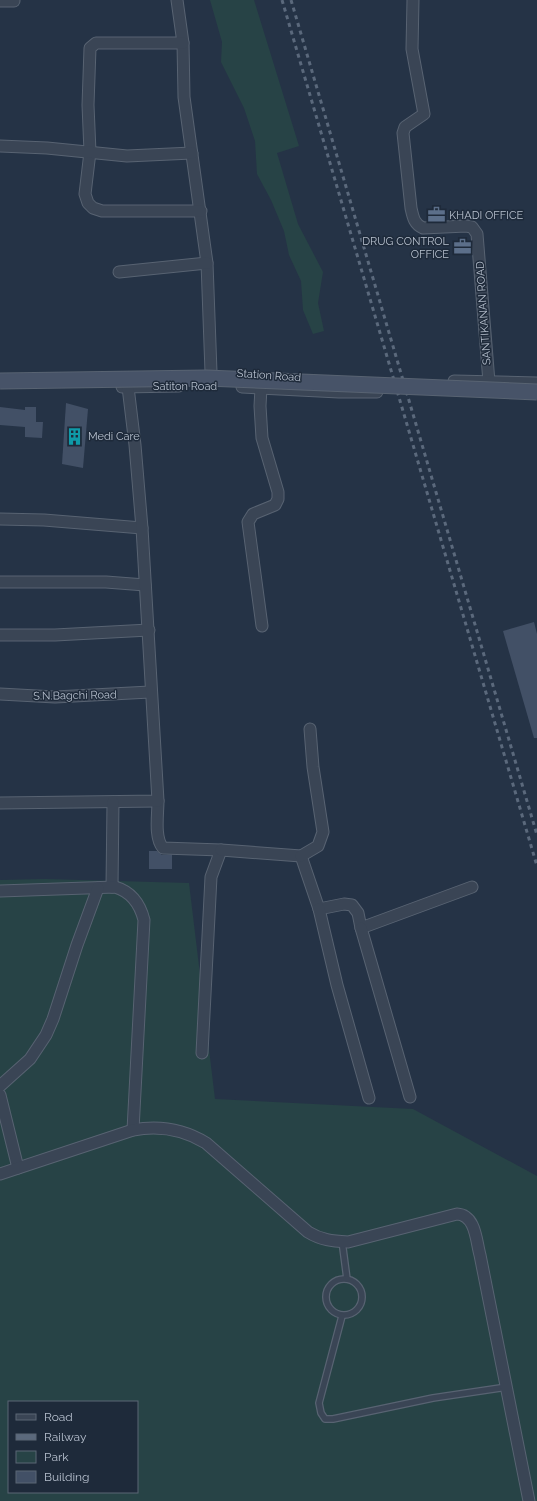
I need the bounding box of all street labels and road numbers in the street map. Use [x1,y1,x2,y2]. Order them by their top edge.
street label: SANTIKANAN ROAD [473,260,494,365]
street label: Station Road [236,367,302,384]
street label: Satiton Road [153,380,217,393]
street label: S.N.Bagchi Road [33,688,117,703]

